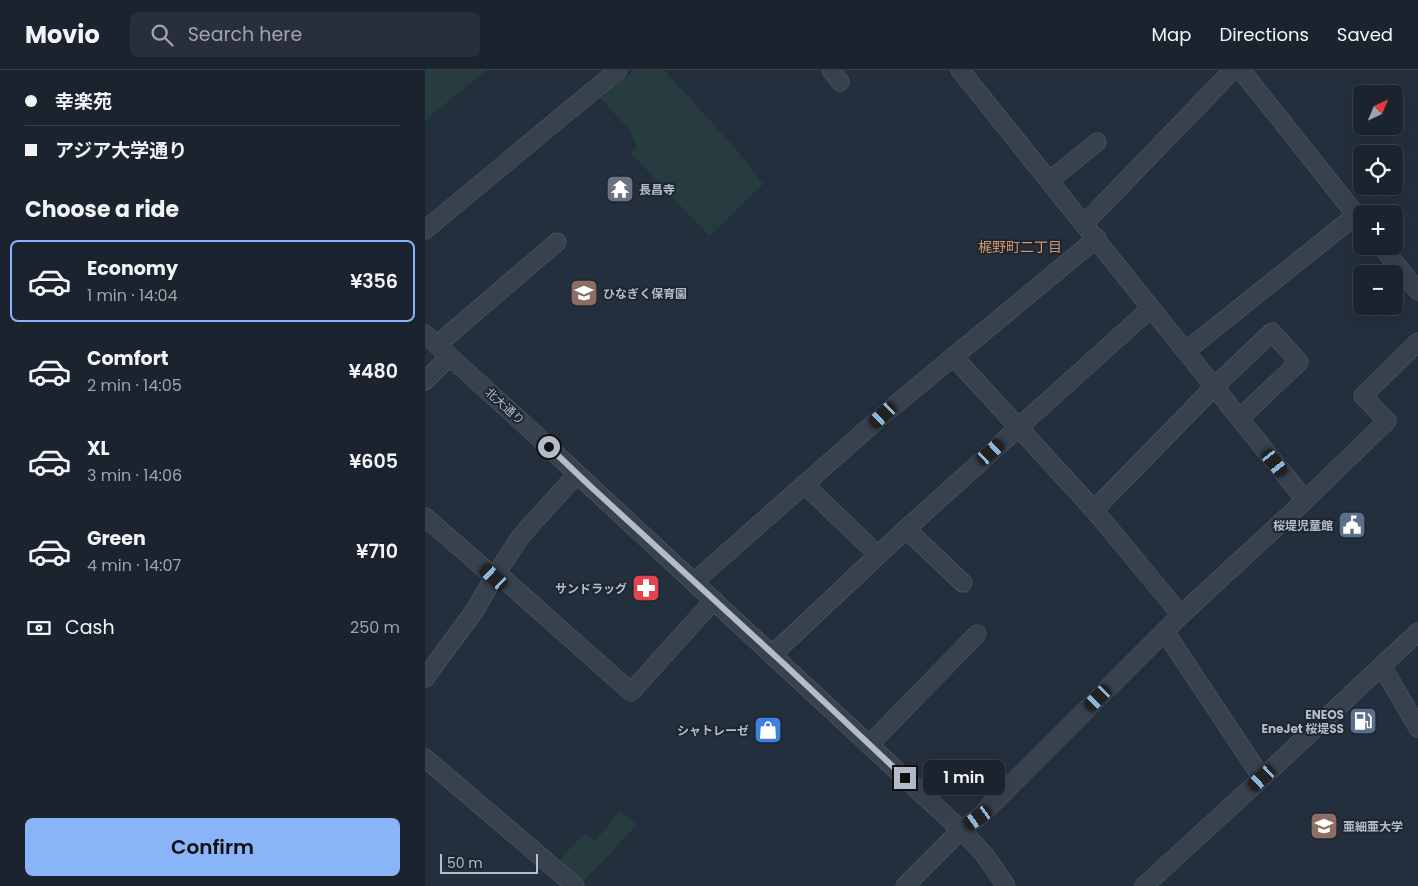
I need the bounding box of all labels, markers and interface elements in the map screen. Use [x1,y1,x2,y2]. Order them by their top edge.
search box [130,12,480,57]
text: Movio [25,18,100,51]
icon: search [148,21,176,49]
text: Search here [188,21,302,48]
text: Map [1152,22,1191,47]
text: Directions [1219,22,1309,47]
text: Saved [1337,22,1393,47]
north arrow [1353,85,1403,135]
map controls [1353,85,1403,315]
text: 幸楽苑 [55,88,112,115]
text: アジア大学通り [55,137,187,164]
button: locate [1353,145,1403,195]
temple icon: 長昌寺 [605,174,635,204]
place label: 長昌寺 [639,181,675,198]
text: Choose a ride [25,194,179,225]
button: + [1353,205,1403,255]
district label: 梶野町二丁目 [978,237,1062,257]
text: Economy [87,255,178,282]
icon: car [27,259,72,304]
button: − [1353,265,1403,315]
text: ¥356 [350,268,398,295]
school or university icon: ひなぎく保育園 [569,278,599,308]
text: 1 min · 14:04 [87,284,178,307]
place label: ひなぎく保育園 [603,285,687,302]
text: Comfort [87,345,169,372]
icon: car [27,349,72,394]
text: ¥480 [349,358,398,385]
text: 2 min · 14:05 [87,374,182,397]
street label: 北大通り [481,384,529,428]
car [866,399,899,431]
text: XL [87,435,110,462]
route start [538,436,560,458]
car [974,436,1007,468]
icon: car [27,439,72,484]
car [1259,447,1290,479]
text: ¥605 [349,448,398,475]
text: 3 min · 14:06 [87,464,182,487]
public building icon: 桜堤児童館 [1337,510,1367,540]
place label: 桜堤児童館 [1273,517,1333,534]
text: Green [87,525,146,552]
icon: car [27,529,72,574]
text: ¥710 [356,538,398,565]
text: 4 min · 14:07 [87,554,181,577]
car [477,561,510,593]
pharmacy icon: サンドラッグ [631,573,661,603]
place label: サンドラッグ [555,580,627,597]
icon: cash [25,614,53,642]
text: Cash [65,614,115,641]
text: 250 m [350,616,400,639]
car [1082,682,1113,714]
place label: ENEOS EneJet 桜堤SS [1262,706,1344,737]
fuel station icon: ENEOS EneJet 桜堤SS [1348,706,1378,736]
shop icon: シャトレーゼ [753,715,783,745]
place label: シャトレーゼ [677,722,749,739]
callout: 1 min [923,760,1005,796]
car [1245,762,1278,794]
text: 1 min [943,766,985,789]
route end [894,767,916,789]
car [961,803,994,833]
school or university icon: 亜細亜大学 [1309,811,1339,841]
button: Confirm [25,818,400,876]
place label: 亜細亜大学 [1343,818,1403,835]
scale bar [440,851,537,874]
text: 50 m [447,853,483,873]

